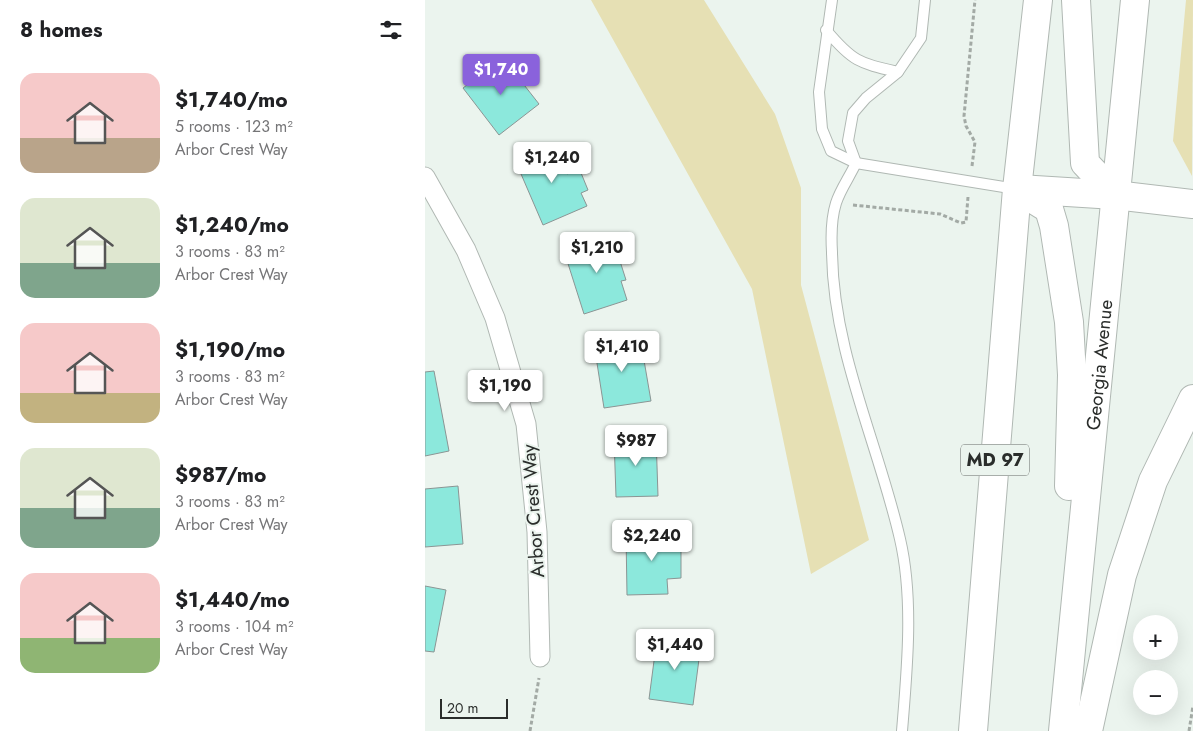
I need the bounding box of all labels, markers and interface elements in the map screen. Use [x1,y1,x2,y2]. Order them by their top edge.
text: 8 homes [20,15,103,45]
icon: filters [377,16,405,44]
pin: $1,740 [460,54,542,96]
text: $1,740 [474,58,528,81]
text: $1,740/mo [175,85,288,115]
icon: home [60,93,120,153]
text: 5 rooms · 123 m² [175,115,293,138]
text: Arbor Crest Way [175,138,288,161]
pin: $1,240 [511,142,593,184]
text: $1,240 [524,146,580,169]
text: $1,240/mo [175,210,289,240]
icon: home [60,218,120,278]
pin: $1,210 [556,232,638,274]
text: $1,210 [571,236,623,259]
text: 3 rooms · 83 m² [175,240,285,263]
text: Arbor Crest Way [175,263,288,286]
street label: Georgia Avenue [1079,298,1119,431]
pin: $1,410 [581,330,663,373]
text: $1,190/mo [175,335,285,365]
text: $1,410 [595,335,649,358]
icon: home [60,343,120,403]
text: 3 rooms · 83 m² [175,365,285,388]
pin: $1,190 [464,370,546,412]
text: $1,190 [479,374,531,397]
text: Arbor Crest Way [175,388,288,411]
pin: $987 [606,424,666,467]
text: $987 [616,429,656,452]
street label: Arbor Crest Way [515,443,551,579]
road number: MD 97 [961,444,1029,476]
text: $987/mo [175,460,266,490]
icon: home [60,468,120,528]
text: 3 rooms · 83 m² [175,490,285,513]
text: Arbor Crest Way [175,513,288,536]
pin: $2,240 [611,520,693,562]
text: $2,240 [623,524,681,547]
text: $1,440/mo [175,585,290,615]
icon: home [60,593,120,653]
text: 3 rooms · 104 m² [175,615,294,638]
map controls [1133,615,1178,715]
button: + [1133,615,1178,660]
pin: $1,440 [634,628,716,671]
text: $1,440 [647,633,703,656]
text: Arbor Crest Way [175,638,288,661]
button: − [1133,670,1178,715]
scale bar [440,696,507,719]
text: 20 m [447,698,479,718]

